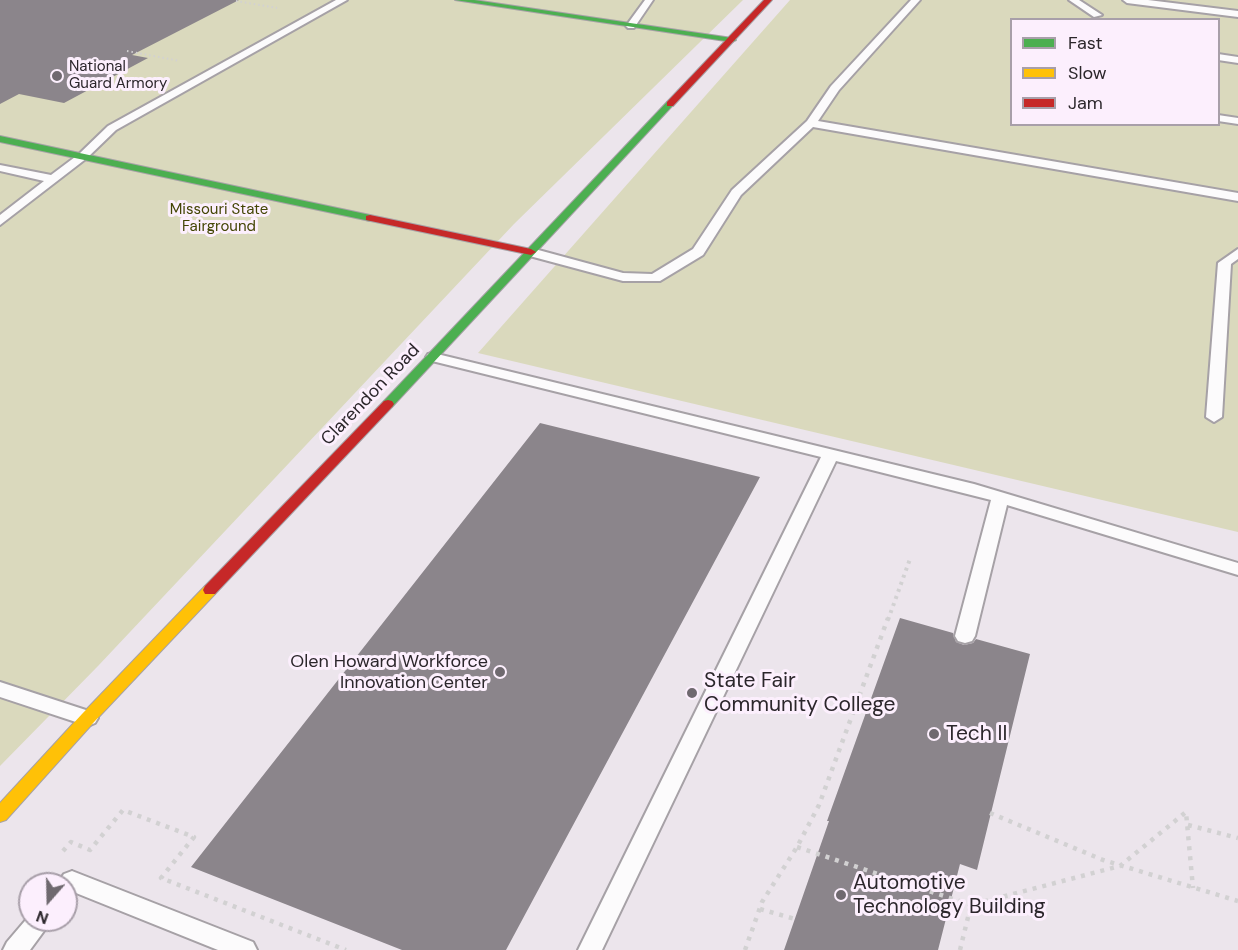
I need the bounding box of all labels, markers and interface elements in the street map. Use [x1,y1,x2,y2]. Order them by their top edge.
legend [1010,18,1220,126]
text: Fast [1068,31,1103,55]
place label: National Guard Armory [69,58,167,93]
text: Slow [1068,61,1107,85]
marker: National Guard Armory [50,69,64,83]
text: Jam [1068,91,1103,115]
park label: Missouri State Fairground [170,201,268,236]
street label: Clarendon Road [317,340,425,450]
place label: Olen Howard Workforce Innovation Center [290,651,488,694]
marker: Olen Howard Workforce Innovation Center [493,665,507,679]
place label: State Fair Community College [704,668,896,718]
marker: State Fair Community College [685,686,699,700]
place label: Tech II [946,721,1007,747]
marker: Tech II [927,727,941,741]
place label: Automotive Technology Building [853,870,1045,920]
north arrow [18,872,78,932]
marker: Automotive Technology Building [834,888,848,902]
text: N [33,906,51,929]

